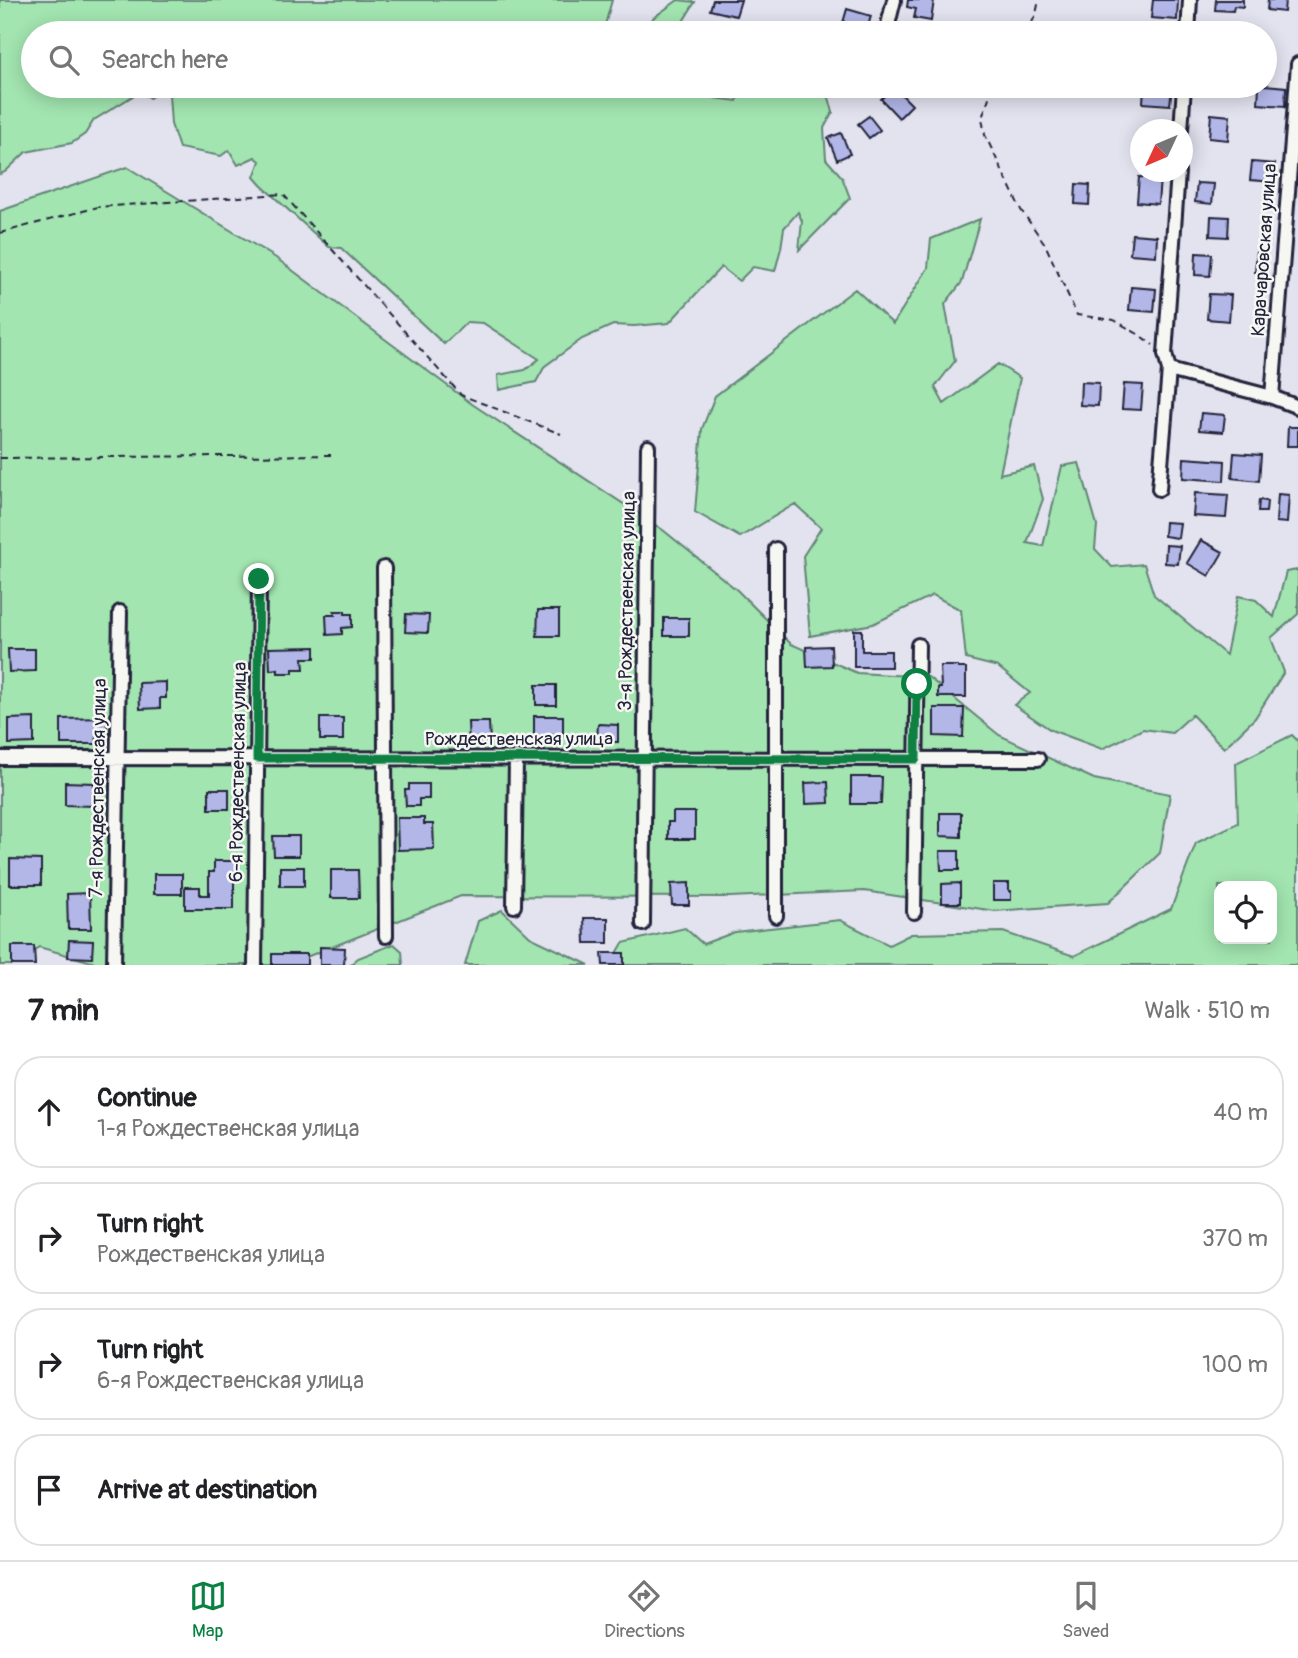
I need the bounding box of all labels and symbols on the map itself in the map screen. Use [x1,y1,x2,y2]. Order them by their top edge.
north arrow [1130,119,1193,182]
street label: Карачаровская улица [1246,163,1282,337]
street label: 3-я Рождественская улица [613,491,641,711]
route end [243,563,274,594]
street label: 6-я Рождественская улица [224,661,252,882]
route start [901,668,932,699]
street label: 7-я Рождественская улица [84,678,112,898]
street label: Рождественская улица [425,727,613,751]

